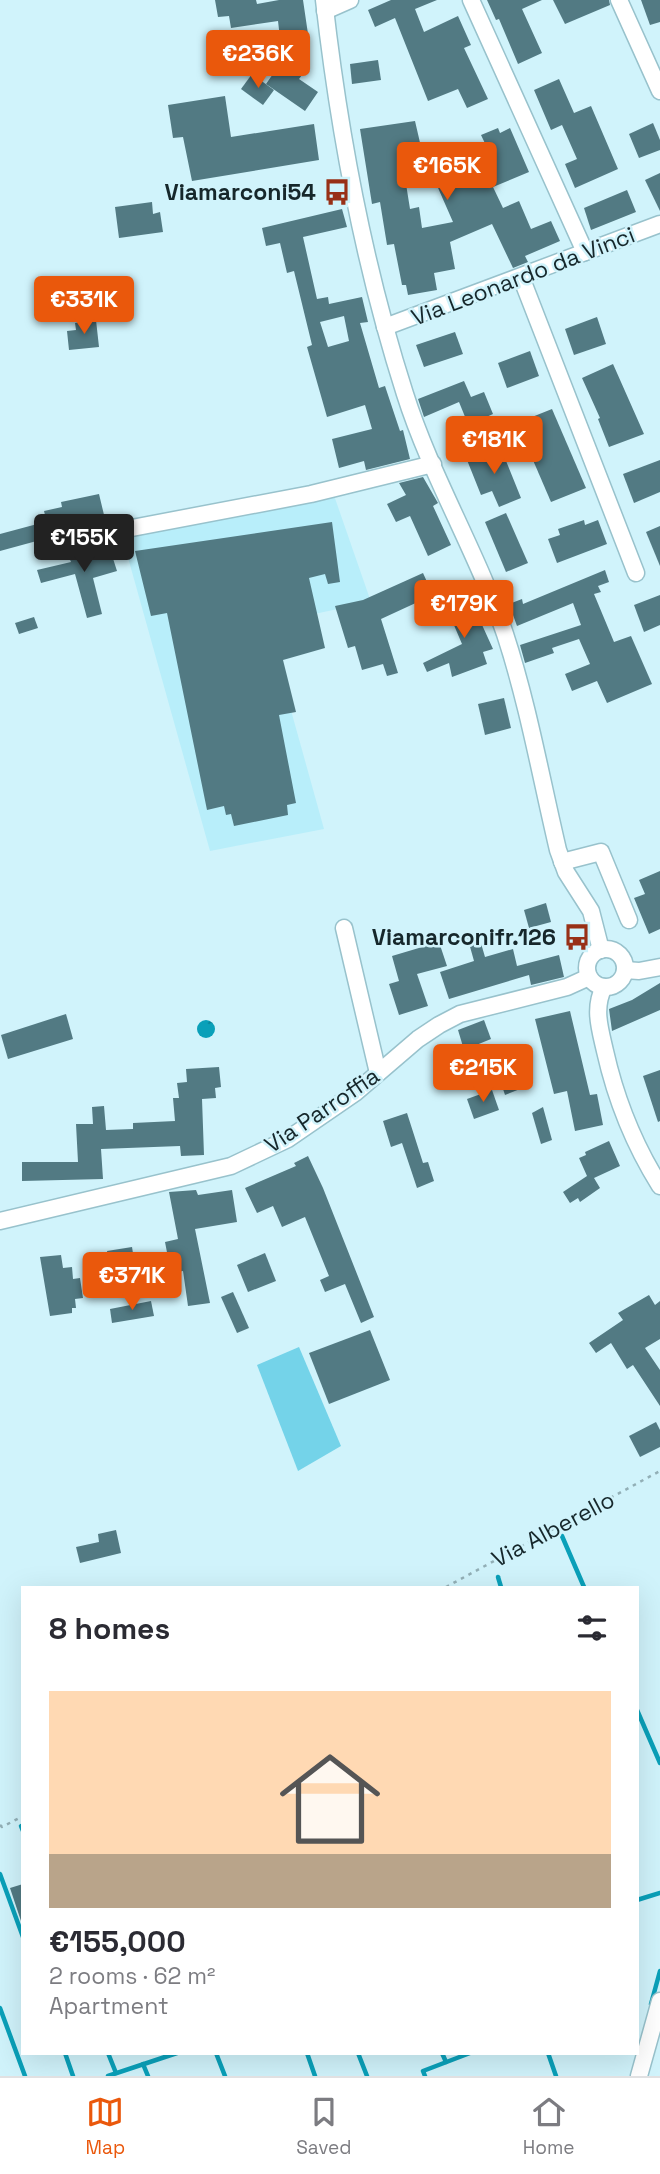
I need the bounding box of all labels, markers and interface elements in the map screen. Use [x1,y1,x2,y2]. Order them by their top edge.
pin: €236K [209,31,307,90]
text: €236K [222,38,294,68]
pin: €165K [398,142,496,202]
text: €165K [413,150,481,180]
place label: Viamarconi54 [164,177,316,207]
bus stop icon: Viamarconi54 [322,177,352,207]
street label: Via Leonardo da Vinci [407,220,639,332]
pin: €331K [35,276,133,336]
text: €331K [50,284,118,314]
pin: €181K [445,416,543,476]
text: €181K [462,424,526,454]
pin: €155K [35,514,133,574]
text: €155K [50,522,118,552]
pin: €179K [415,580,513,640]
text: €179K [430,588,498,618]
place label: Viamarconifr.126 [372,922,556,952]
bus stop icon: Viamarconifr.126 [562,922,592,952]
pin: €215K [434,1044,532,1104]
text: €215K [449,1052,517,1082]
street label: Via Parroffia [259,1061,385,1159]
pin: €371K [83,1252,181,1312]
text: €371K [99,1260,165,1290]
street label: Via Alberello [487,1484,619,1574]
text: 8 homes [49,1609,170,1648]
icon: filters [573,1609,611,1647]
icon: home [267,1736,393,1862]
text: €155,000 [49,1922,186,1961]
text: 2 rooms · 62 m² [49,1961,215,1991]
text: Apartment [49,1991,169,2021]
tab: Map [86,2093,125,2160]
tab: Saved [296,2093,352,2160]
tab: Home [523,2093,574,2160]

